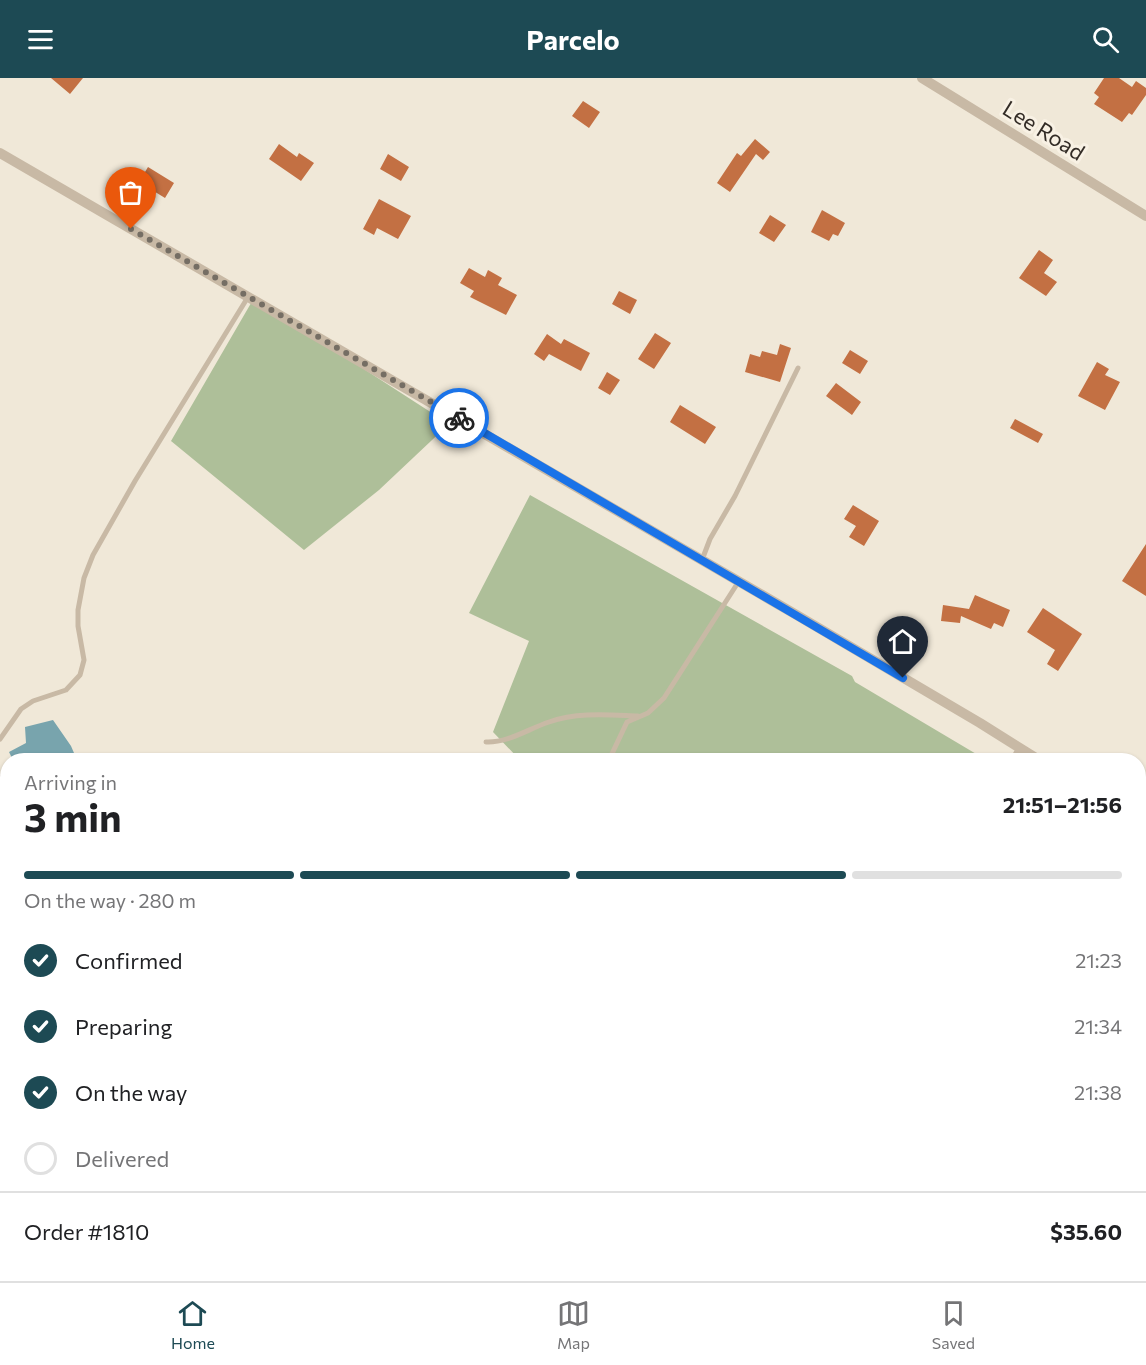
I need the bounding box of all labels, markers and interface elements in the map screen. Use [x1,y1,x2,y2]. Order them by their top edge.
icon: menu [24,23,57,56]
text: Parcelo [526,23,620,56]
icon: search [1089,23,1122,56]
street label: Lee Road [998,94,1090,166]
pin [105,167,156,229]
icon: bag [114,176,147,209]
courier [429,388,489,448]
icon: bike [443,402,476,435]
pin [877,616,928,678]
icon: home [886,625,919,658]
text: Arriving in [24,770,117,794]
text: 21:51–21:56 [1003,791,1122,818]
text: 3 min [24,792,122,840]
text: On the way · 280 m [24,888,196,912]
icon: check [24,944,57,977]
text: Confirmed [75,947,182,974]
text: 21:23 [1075,948,1122,972]
icon: check [24,1010,57,1043]
text: Preparing [75,1013,172,1040]
text: 21:34 [1074,1014,1122,1038]
icon: check [24,1076,57,1109]
text: On the way [75,1079,187,1106]
text: 21:38 [1074,1080,1122,1104]
text: Delivered [75,1145,169,1172]
text: Order #1810 [24,1218,149,1245]
text: $35.60 [1050,1218,1122,1245]
tab: Home [171,1297,215,1352]
tab: Map [557,1297,590,1352]
tab: Saved [932,1297,975,1352]

